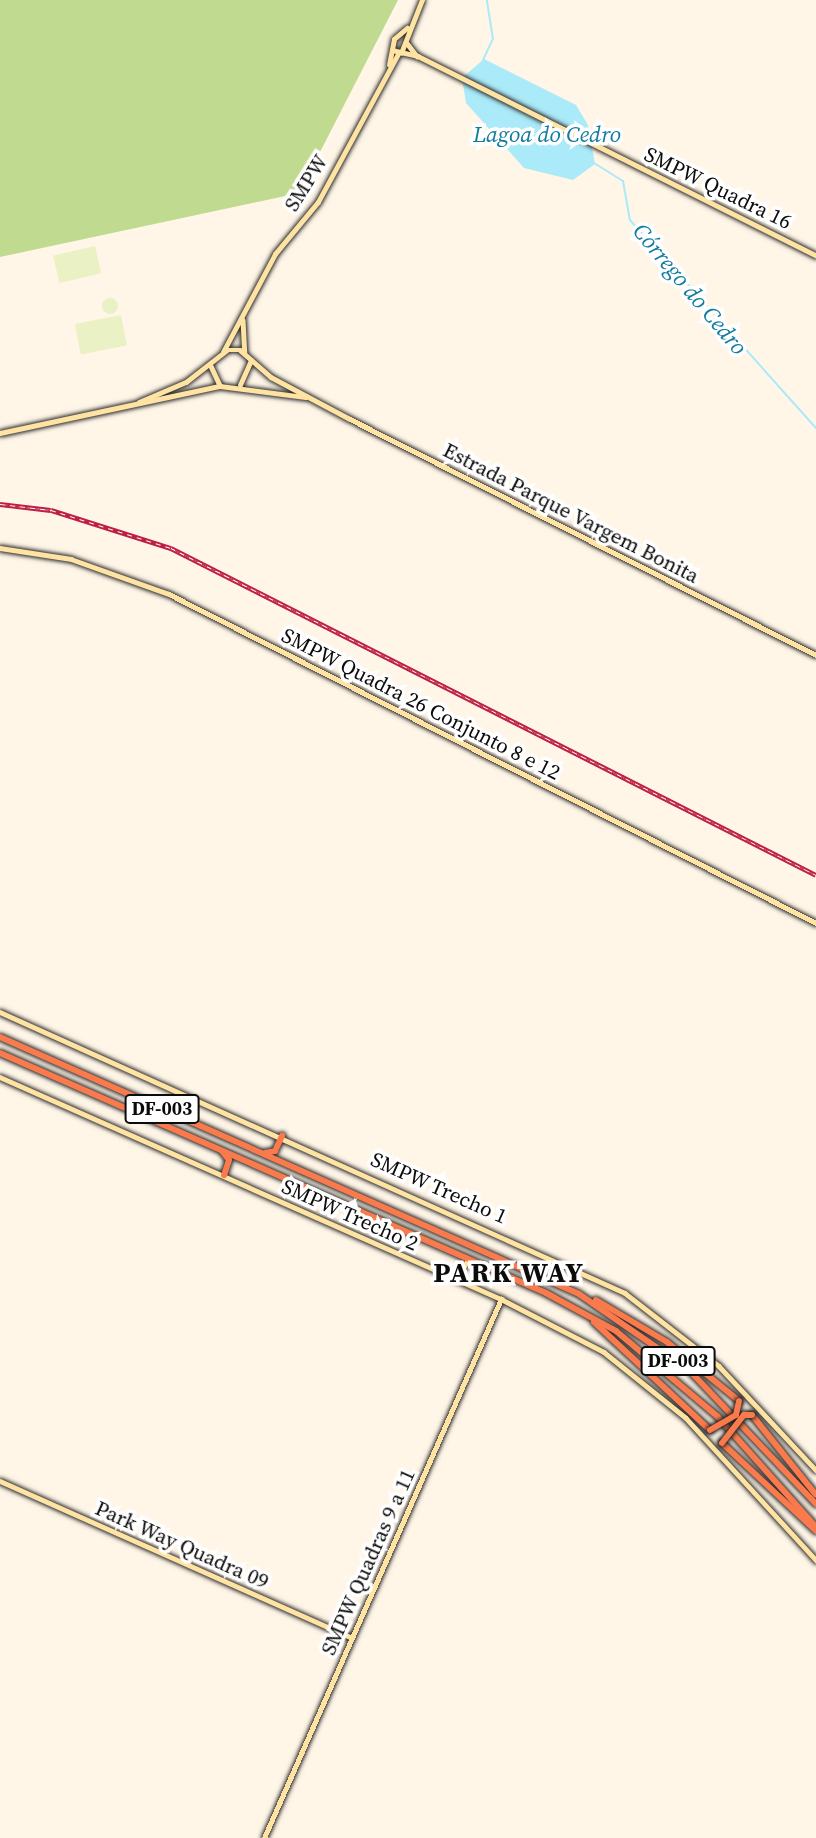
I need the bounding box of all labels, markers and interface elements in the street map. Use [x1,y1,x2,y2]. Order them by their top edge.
water label: Lagoa do Cedro [473,120,621,148]
street label: SMPW Quadra 16 [640,141,796,235]
street label: SMPW [279,150,333,216]
water label: Córrego do Cedro [627,218,753,360]
street label: Estrada Parque Vargem Bonita [439,437,703,589]
street label: SMPW Quadra 26 Conjunto 8 e 12 [277,622,565,786]
road number: DF-003 [124,1093,200,1124]
street label: SMPW Trecho 1 [366,1146,512,1230]
street label: SMPW Trecho 2 [277,1173,423,1257]
district label: PARK WAY [434,1255,584,1289]
road number: DF-003 [640,1345,716,1376]
street label: SMPW Quadras 9 a 11 [315,1465,421,1659]
street label: Park Way Quadra 09 [91,1495,273,1595]

